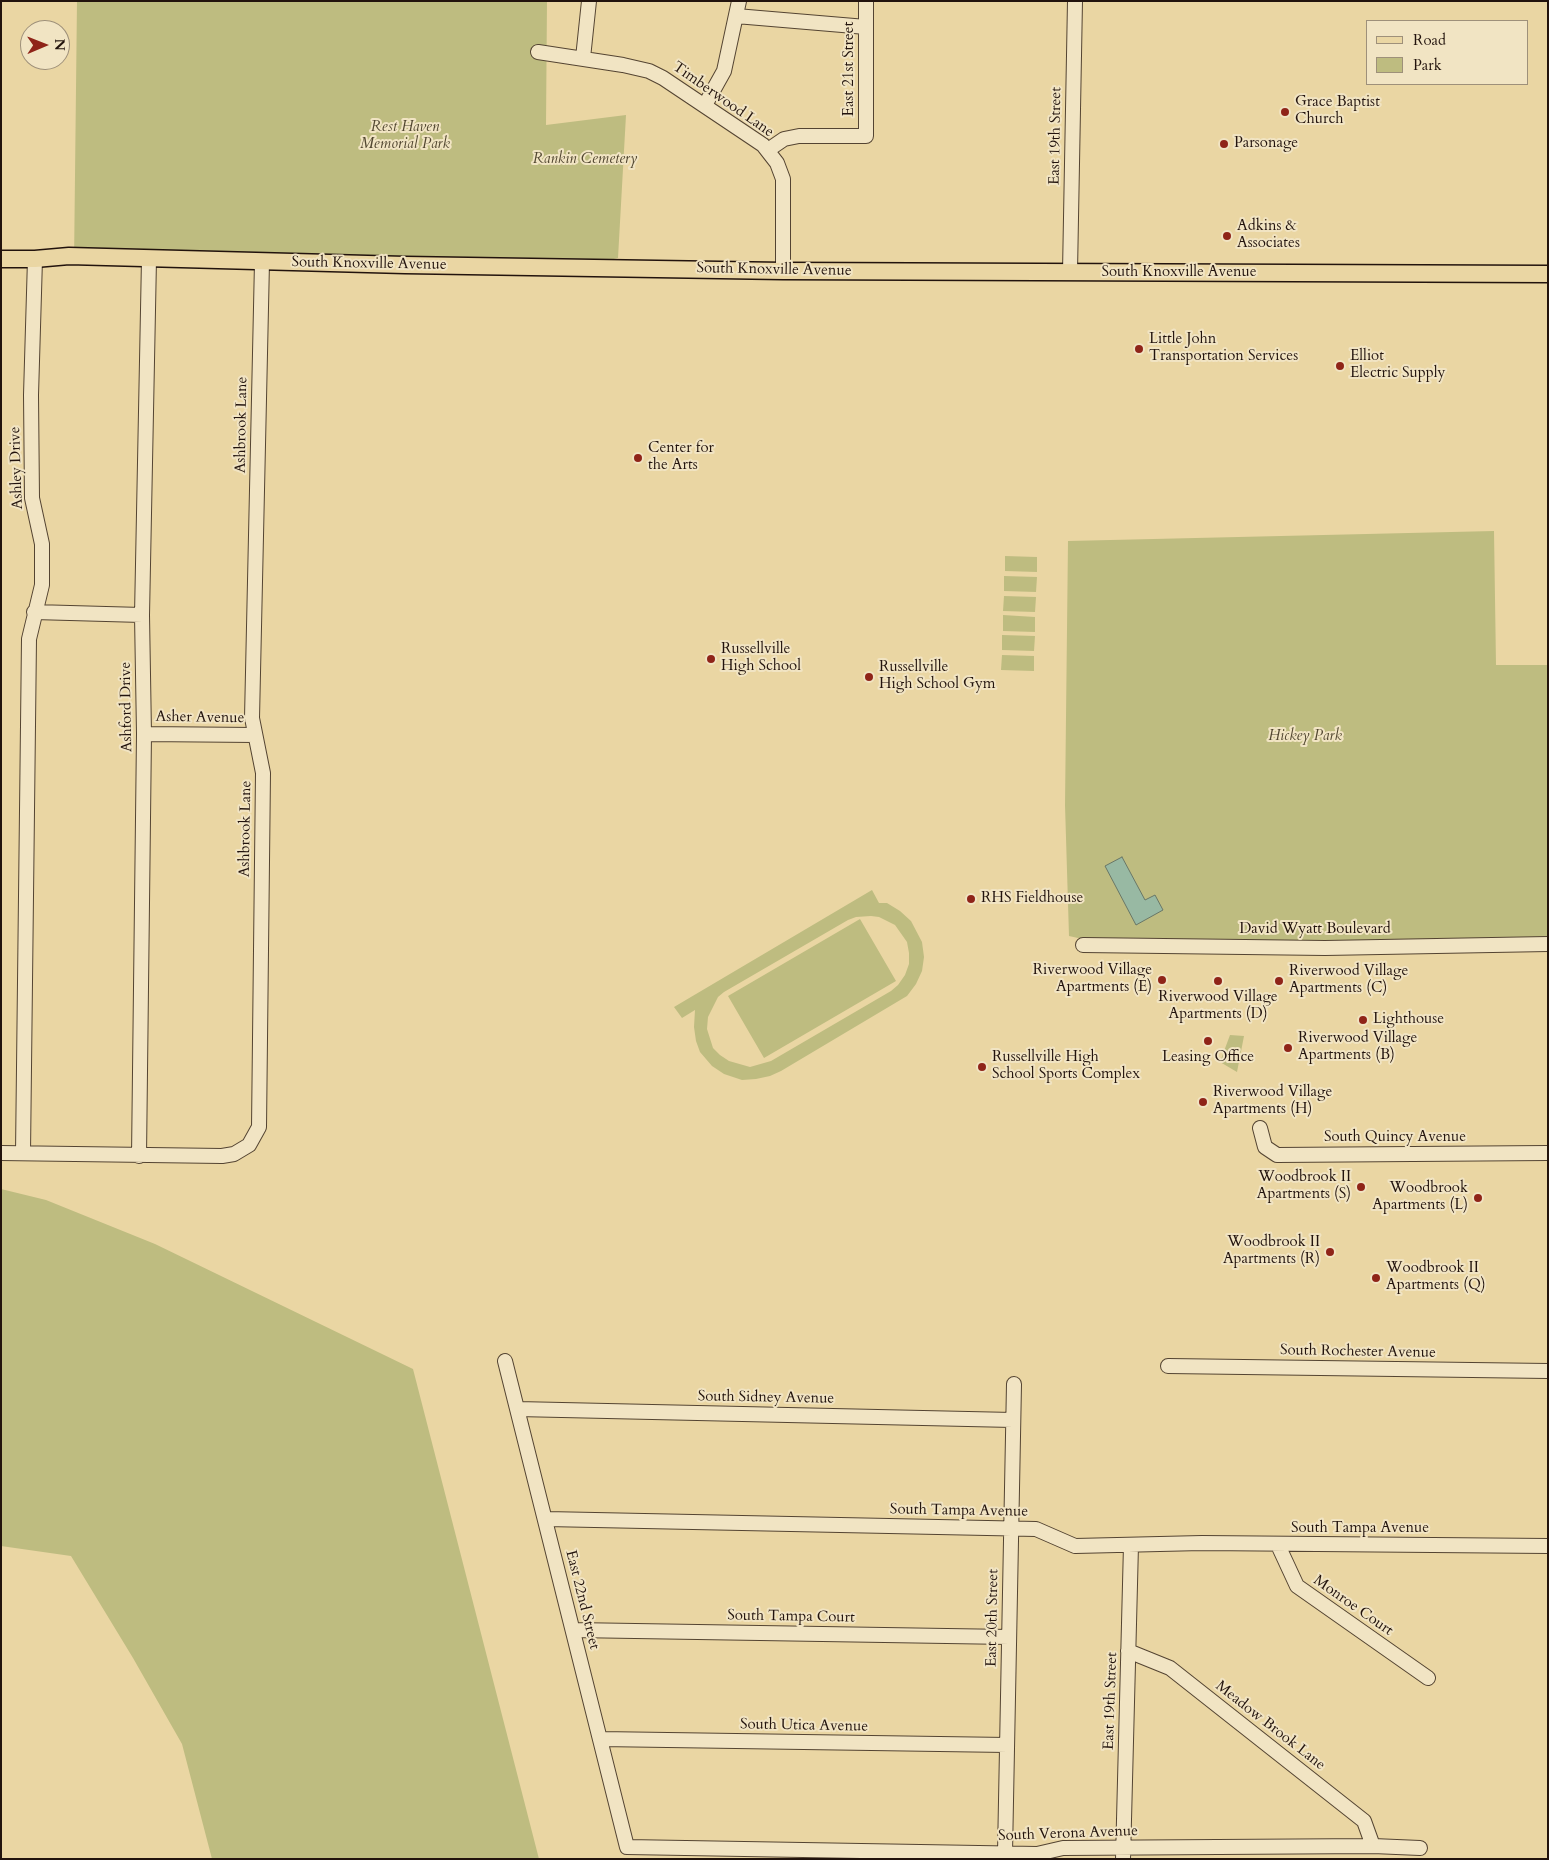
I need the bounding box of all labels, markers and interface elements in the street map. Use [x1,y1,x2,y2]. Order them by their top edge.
north arrow [20,20,70,70]
legend [1366,20,1529,85]
street label: East 21st Street [841,22,859,116]
text: Road [1413,30,1446,50]
text: N [50,39,69,51]
text: Park [1413,55,1442,75]
street label: Timberwood Lane [669,58,777,142]
street label: East 19th Street [1046,87,1066,185]
place label: Grace Baptist Church [1295,94,1380,129]
marker: Grace Baptist Church [1279,106,1291,118]
park label: Rest Haven Memorial Park [360,119,450,154]
place label: Parsonage [1234,135,1298,153]
marker: Parsonage [1218,138,1230,150]
park label: Rankin Cemetery [533,151,637,169]
place label: Adkins & Associates [1237,218,1300,253]
marker: Adkins & Associates [1221,230,1233,242]
street label: South Knoxville Avenue [291,254,447,274]
street label: South Knoxville Avenue [696,260,852,280]
street label: South Knoxville Avenue [1101,264,1257,282]
place label: Little John Transportation Services [1149,331,1298,366]
marker: Little John Transportation Services [1133,343,1145,355]
place label: Elliot Electric Supply [1350,348,1445,383]
marker: Elliot Electric Supply [1334,360,1346,372]
street label: Ashbrook Lane [232,377,252,473]
street label: Ashley Drive [7,426,27,510]
place label: Center for the Arts [648,440,714,475]
marker: Center for the Arts [632,452,644,464]
place label: Russellville High School [721,641,801,676]
marker: Russellville High School [705,653,717,665]
place label: Russellville High School Gym [879,659,996,694]
street label: Ashford Drive [117,662,137,752]
marker: Russellville High School Gym [863,671,875,683]
street label: Asher Avenue [155,708,245,728]
park label: Hickey Park [1268,728,1342,746]
street label: Ashbrook Lane [236,781,256,877]
place label: RHS Fieldhouse [981,890,1083,908]
marker: RHS Fieldhouse [965,893,977,905]
street label: David Wyatt Boulevard [1239,921,1391,939]
place label: Riverwood Village Apartments (E) [1033,962,1152,997]
place label: Riverwood Village Apartments (C) [1289,963,1408,998]
marker: Riverwood Village Apartments (E) [1156,974,1168,986]
marker: Riverwood Village Apartments (D) [1212,975,1224,987]
marker: Riverwood Village Apartments (C) [1273,975,1285,987]
place label: Riverwood Village Apartments (D) [1158,989,1278,1024]
place label: Lighthouse [1373,1011,1444,1029]
marker: Lighthouse [1357,1014,1369,1026]
place label: Riverwood Village Apartments (B) [1298,1030,1417,1065]
marker: Leasing Office [1202,1035,1214,1047]
marker: Riverwood Village Apartments (B) [1282,1042,1294,1054]
place label: Russellville High School Sports Complex [992,1049,1140,1084]
place label: Leasing Office [1162,1049,1254,1067]
marker: Russellville High School Sports Complex [976,1061,988,1073]
place label: Riverwood Village Apartments (H) [1213,1084,1332,1119]
marker: Riverwood Village Apartments (H) [1197,1096,1209,1108]
street label: South Quincy Avenue [1324,1129,1466,1147]
place label: Woodbrook II Apartments (S) [1257,1169,1351,1204]
place label: Woodbrook Apartments (L) [1372,1180,1468,1215]
marker: Woodbrook II Apartments (S) [1355,1181,1367,1193]
marker: Woodbrook Apartments (L) [1472,1192,1484,1204]
place label: Woodbrook II Apartments (R) [1223,1234,1320,1269]
marker: Woodbrook II Apartments (R) [1324,1246,1336,1258]
place label: Woodbrook II Apartments (Q) [1386,1260,1486,1295]
marker: Woodbrook II Apartments (Q) [1370,1272,1382,1284]
street label: South Rochester Avenue [1280,1342,1436,1362]
street label: South Sidney Avenue [698,1388,834,1408]
street label: South Tampa Avenue [890,1501,1028,1521]
street label: South Tampa Avenue [1291,1520,1429,1538]
street label: East 22nd Street [561,1549,603,1651]
street label: East 20th Street [983,1569,1003,1667]
street label: Monroe Court [1310,1572,1396,1640]
street label: South Tampa Court [727,1607,855,1627]
street label: East 19th Street [1100,1652,1122,1750]
street label: Meadow Brook Lane [1212,1678,1328,1774]
street label: South Utica Avenue [740,1716,868,1736]
street label: South Verona Avenue [998,1823,1138,1845]

